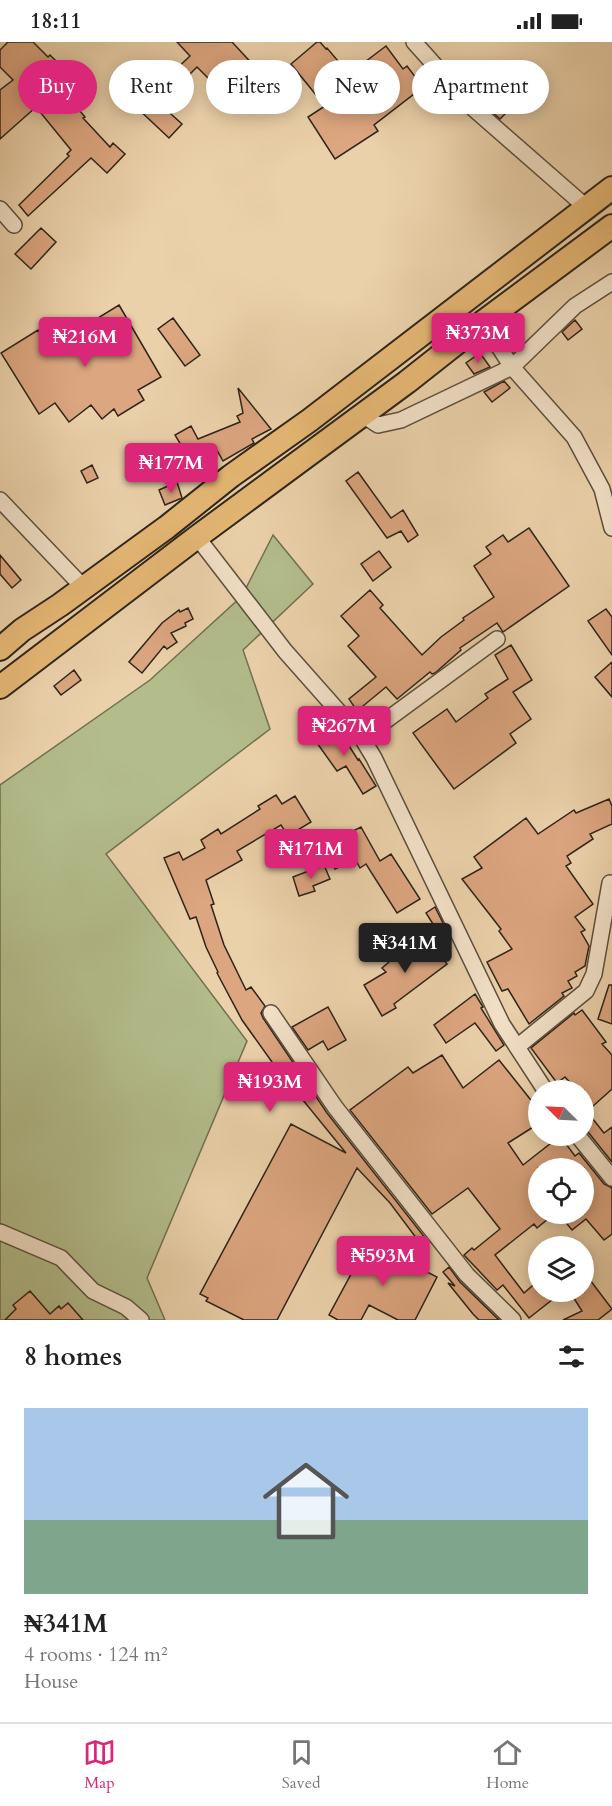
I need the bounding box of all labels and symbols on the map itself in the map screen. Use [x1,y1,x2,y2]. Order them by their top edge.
pin: ₦373M [436,313,520,364]
pin: ₦216M [43,317,127,368]
pin: ₦177M [129,443,213,494]
pin: ₦267M [302,706,386,757]
pin: ₦171M [269,829,353,880]
pin: ₦341M [363,923,447,974]
pin: ₦193M [228,1062,312,1113]
north arrow [528,1080,594,1146]
pin: ₦593M [341,1236,425,1287]

